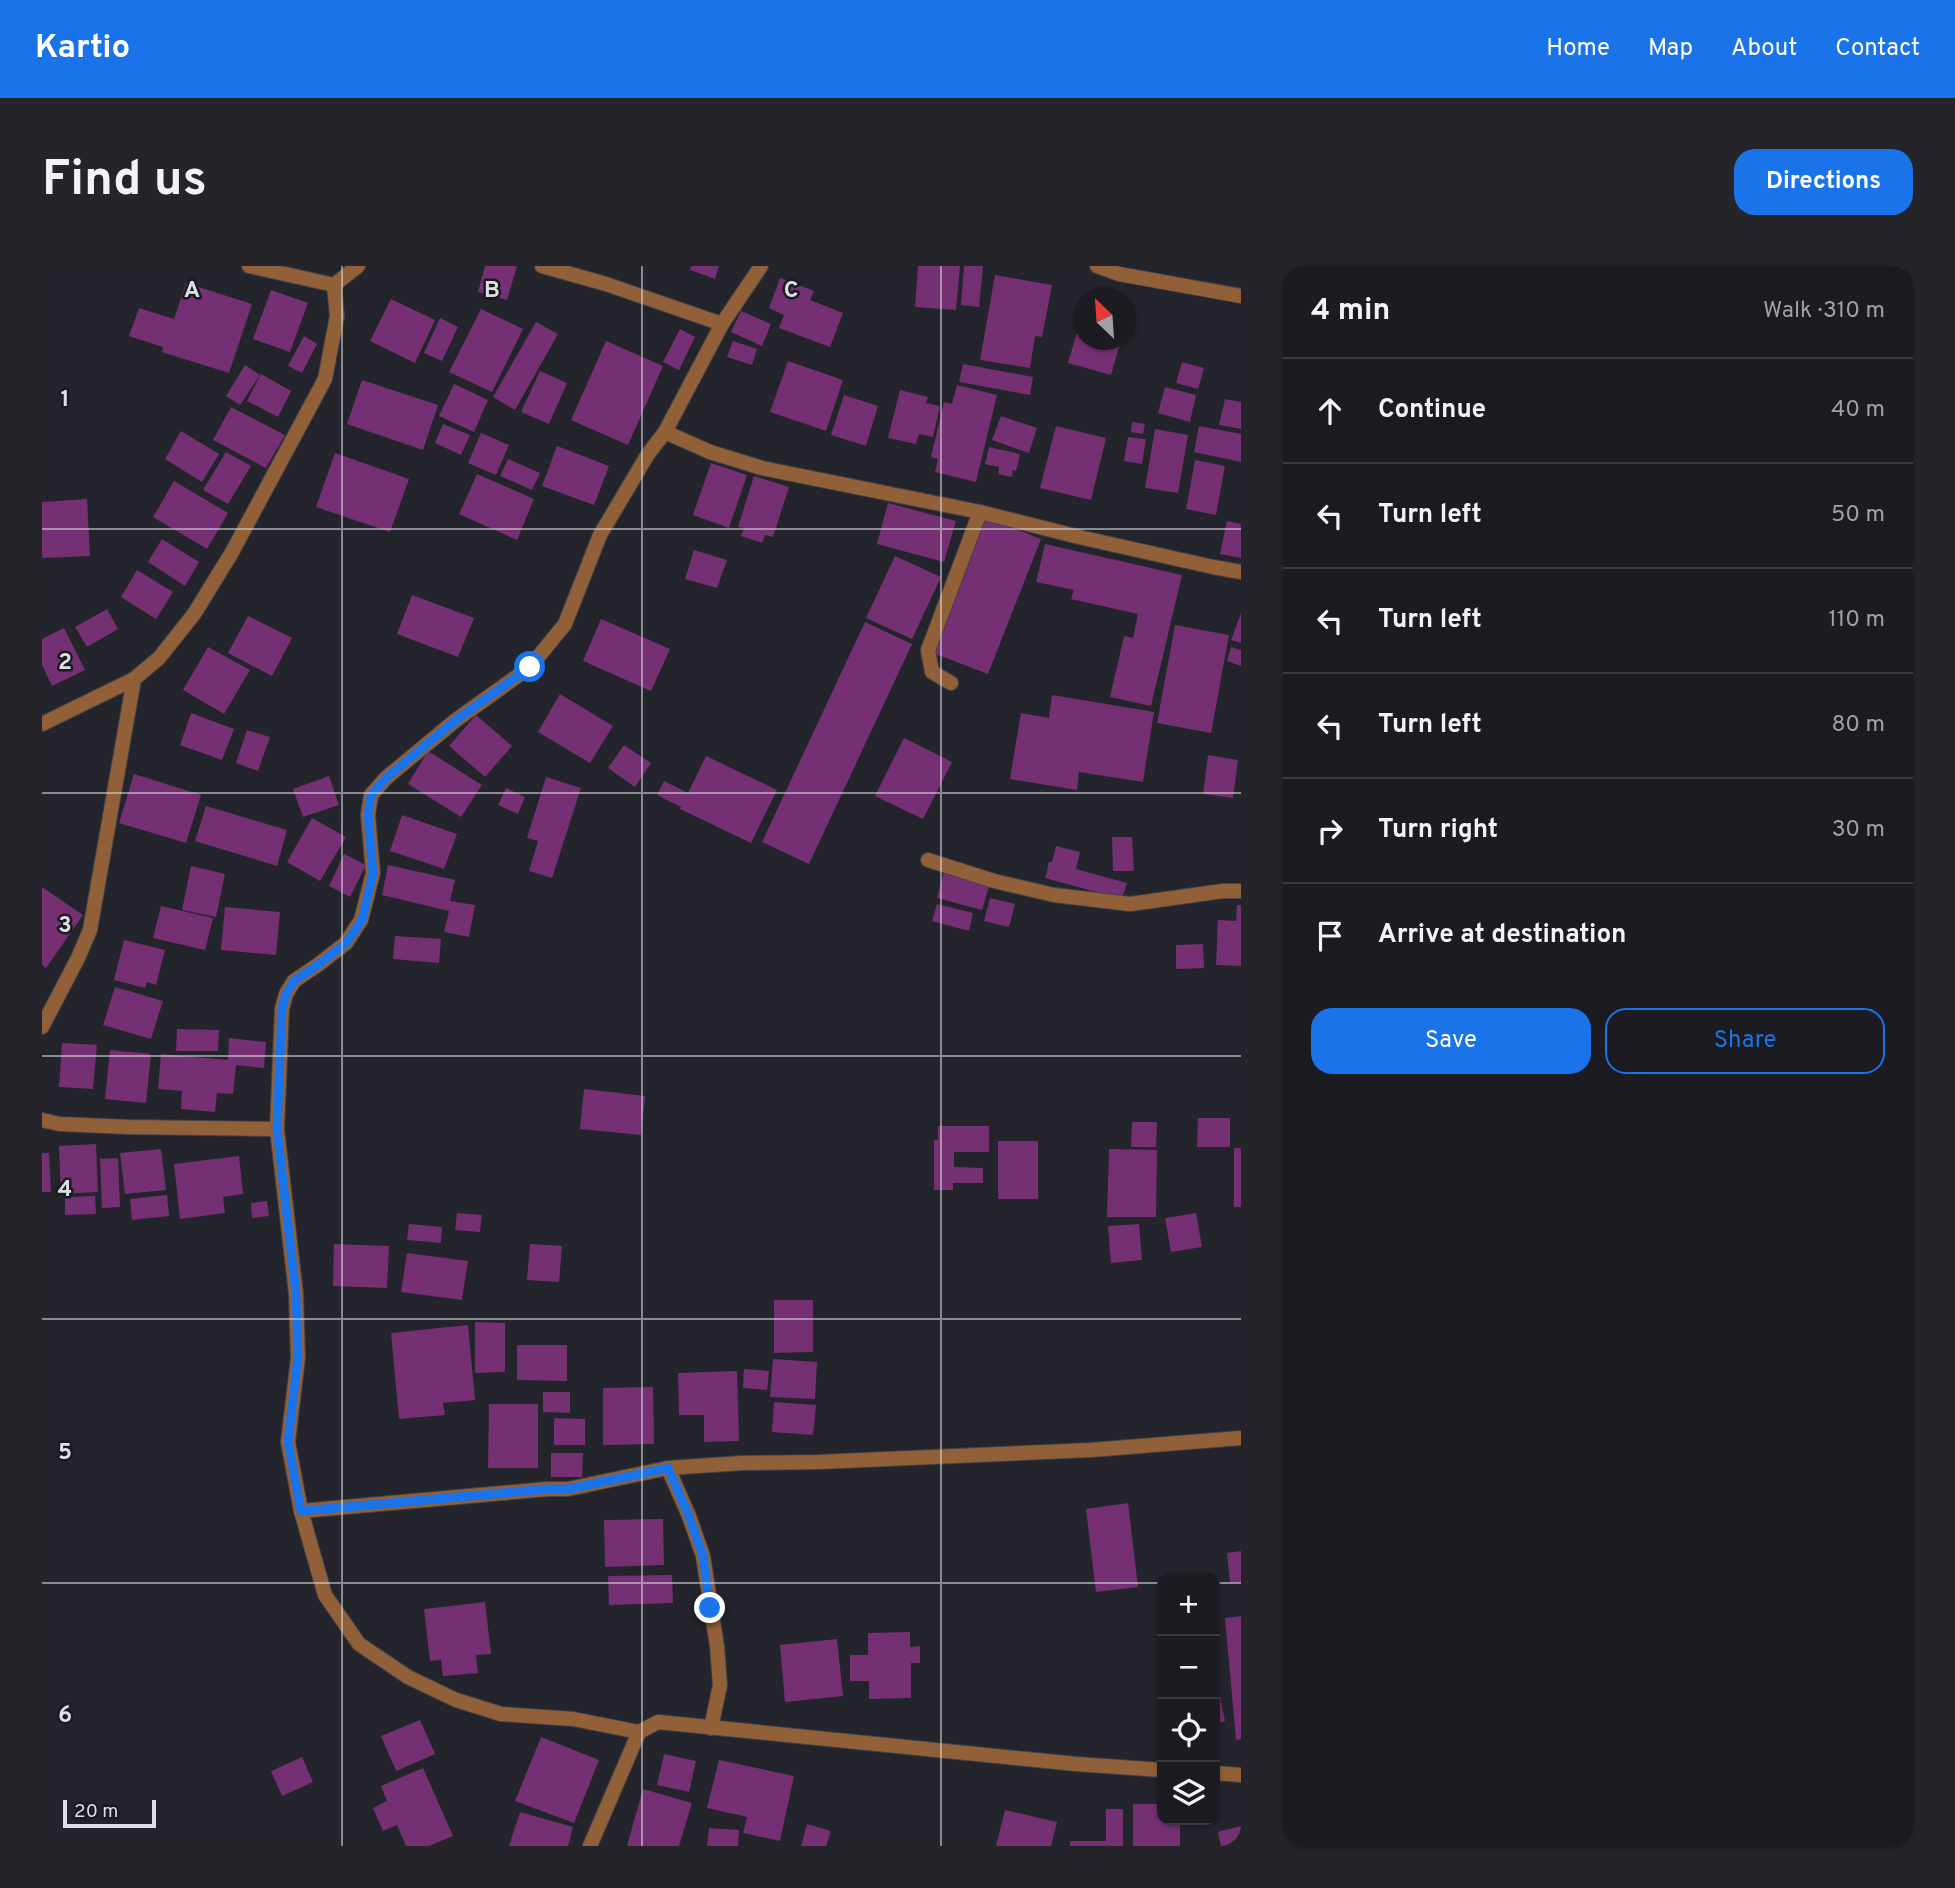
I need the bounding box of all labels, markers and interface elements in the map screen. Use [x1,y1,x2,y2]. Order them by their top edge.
text: Kartio [35,28,130,70]
text: Home [1546,34,1610,64]
text: Map [1648,34,1693,64]
text: About [1731,34,1797,64]
text: Contact [1835,34,1920,64]
button: Directions [1734,149,1913,215]
text: Find us [42,151,207,213]
text: A [184,277,200,306]
text: B [484,277,500,306]
text: C [784,277,798,306]
north arrow [1073,287,1136,350]
text: 4 min [1311,293,1390,330]
text: Walk · 310 m [1763,297,1885,326]
text: 1 [60,386,70,415]
icon: ahead [1311,392,1349,430]
text: Continue [1378,394,1486,427]
text: 40 m [1831,396,1885,425]
icon: left [1311,497,1349,535]
text: Turn left [1378,499,1482,532]
text: 50 m [1831,501,1885,530]
icon: left [1311,602,1349,640]
text: Turn left [1378,604,1482,637]
text: 110 m [1828,606,1885,635]
text: 2 [58,649,72,678]
route start [514,651,545,682]
icon: left [1311,707,1349,745]
text: Turn left [1378,709,1482,742]
text: 80 m [1832,711,1885,740]
icon: right [1311,812,1349,850]
text: Turn right [1378,814,1498,847]
text: 30 m [1832,816,1885,845]
text: 3 [58,912,72,941]
icon: arrive [1311,917,1349,955]
text: Arrive at destination [1378,919,1626,952]
button: Save [1311,1008,1591,1074]
button: Share [1605,1008,1885,1074]
text: 4 [58,1176,72,1205]
text: 5 [58,1439,72,1468]
map controls [1157,1573,1220,1825]
button: + [1157,1573,1220,1636]
route end [694,1592,725,1623]
button: − [1157,1636,1220,1699]
button: locate [1157,1699,1220,1762]
text: 6 [58,1702,72,1731]
button: layers [1157,1762,1220,1825]
scale bar [63,1797,156,1829]
text: 20 m [74,1800,118,1824]

